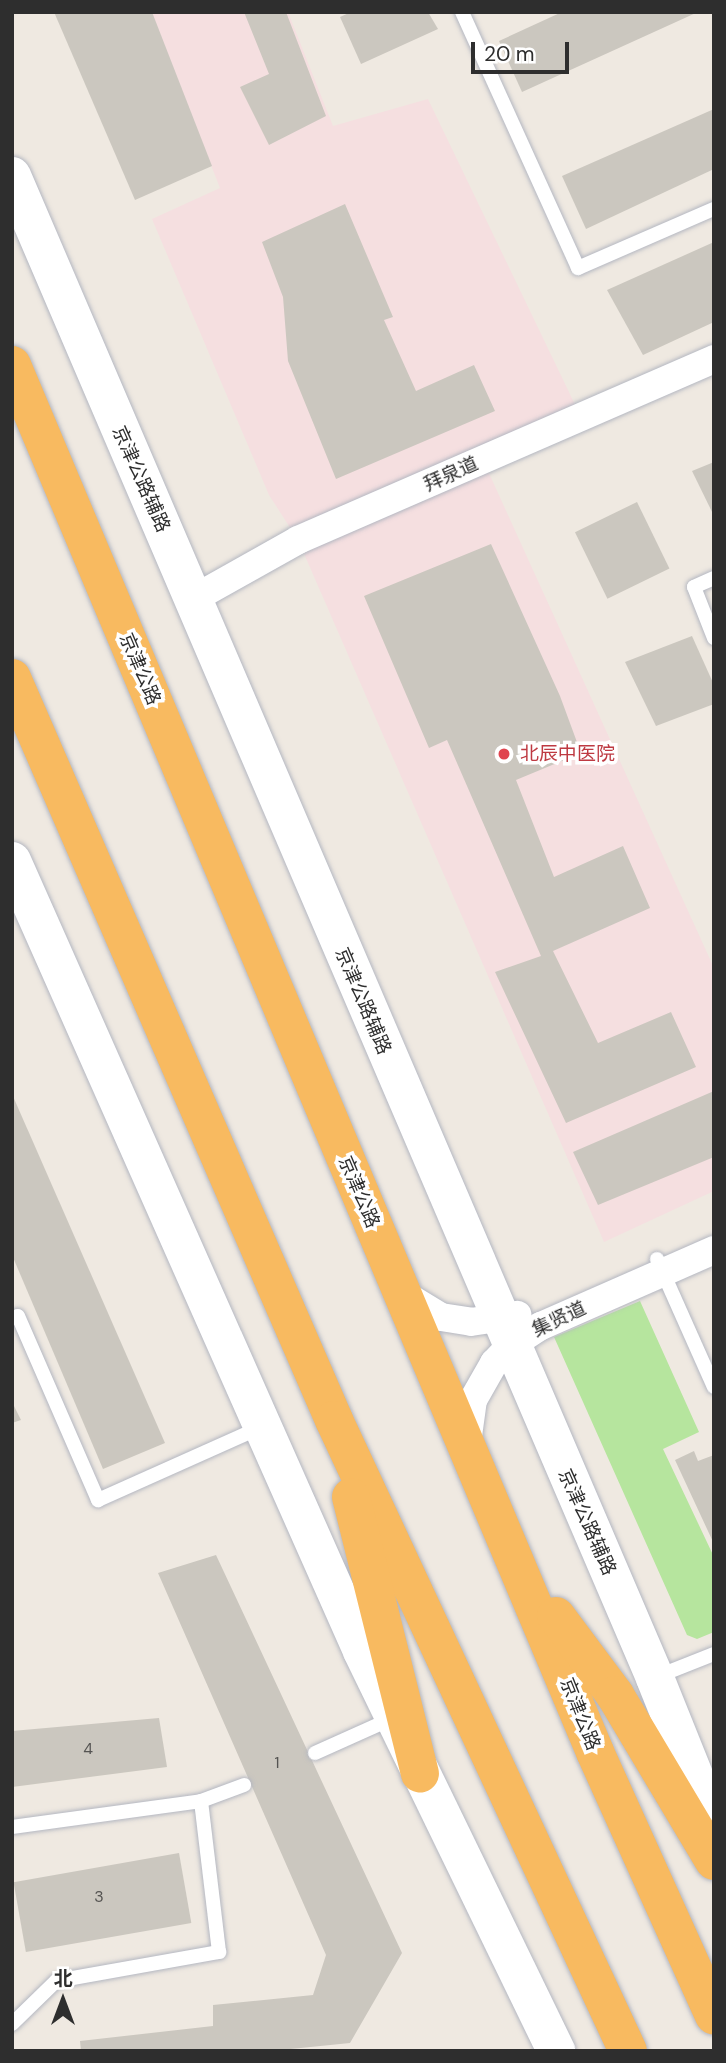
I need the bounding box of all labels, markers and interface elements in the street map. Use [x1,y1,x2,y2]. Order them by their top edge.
scale bar [474,28,572,72]
text: 20 m [484,40,535,68]
street label: 京津公路辅路 [107,422,175,536]
street label: 拜泉道 [420,452,482,496]
street label: 京津公路 [115,630,165,708]
place label: 北辰中医院 [520,743,615,765]
marker: 北辰中医院 [494,744,514,764]
street label: 京津公路辅路 [330,944,396,1058]
street label: 京津公路 [334,1153,384,1231]
street label: 集贤道 [528,1297,590,1341]
street label: 京津公路辅路 [553,1465,621,1579]
street label: 京津公路 [555,1674,605,1754]
house number: 4 [83,1739,93,1759]
house number: 1 [275,1753,279,1773]
house number: 3 [94,1887,104,1907]
north arrow [28,1965,98,2035]
text: 北 [53,1966,73,1991]

